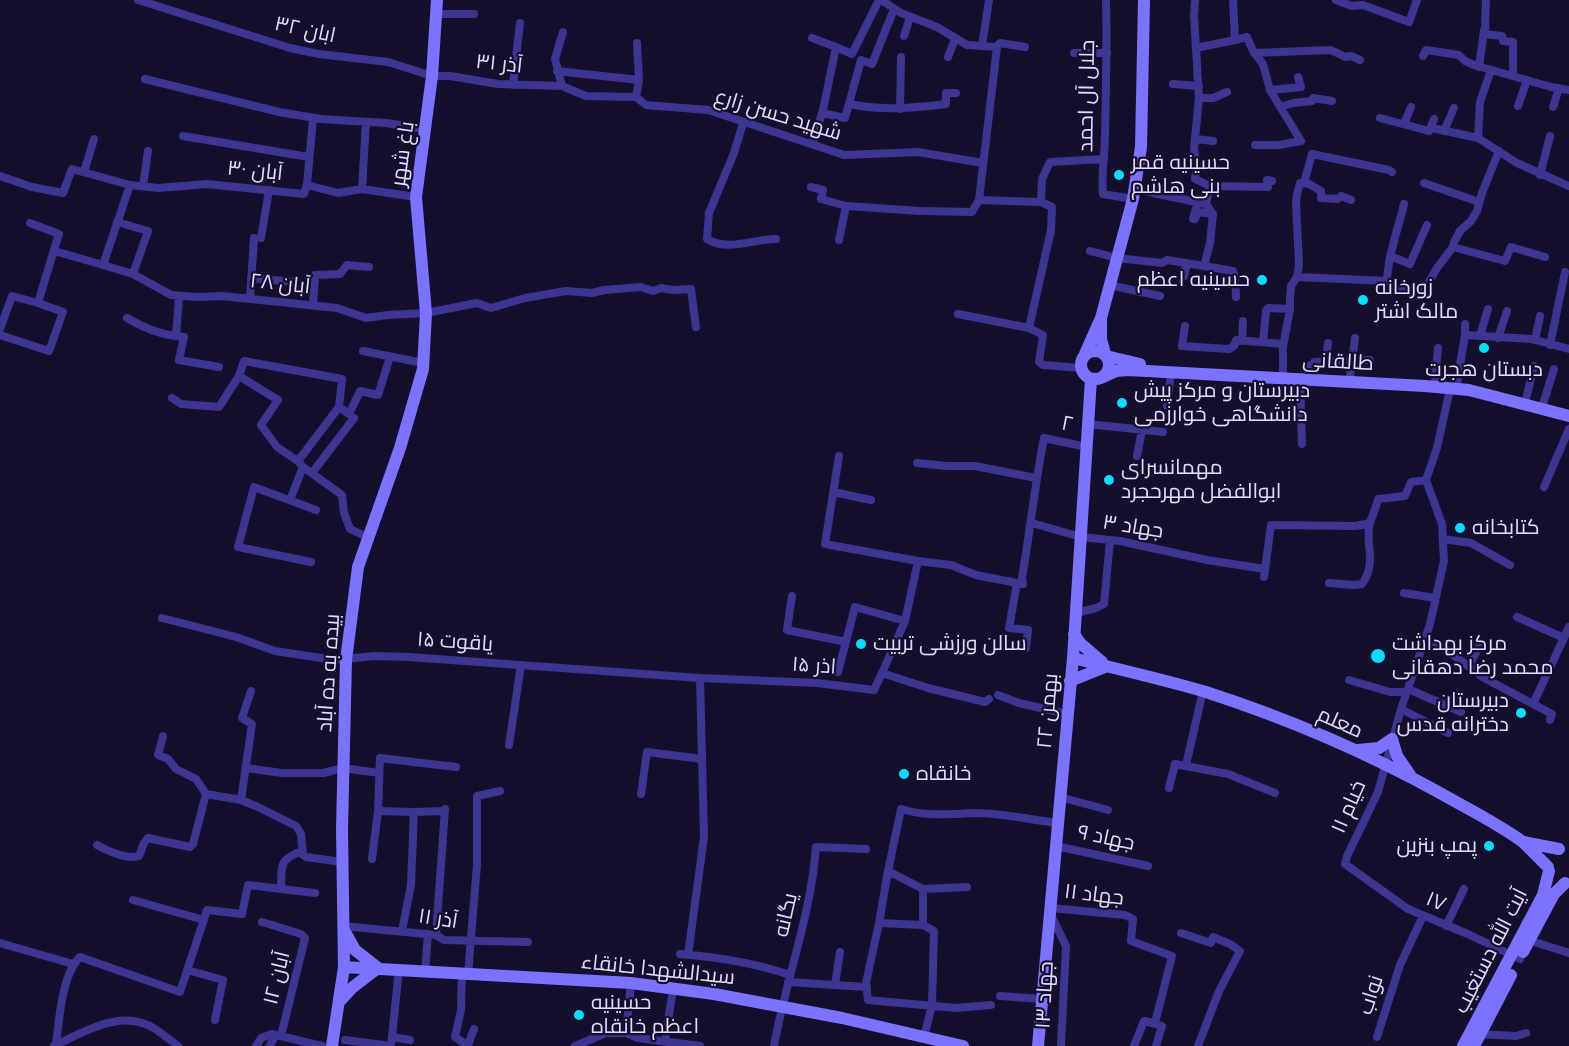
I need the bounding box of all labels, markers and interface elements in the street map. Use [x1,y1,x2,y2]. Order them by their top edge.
street label: ابان ۳۲ [272,11,338,49]
street label: جلال آل احمد [1073,40,1101,152]
street label: آذر ۳۱ [474,49,524,79]
street label: شهید حسن زارع [712,84,844,146]
street label: باغ شهر [386,120,420,188]
place label: حسینیه قمر بنی هاشم [1131,150,1230,200]
street label: آبان ۳۰ [226,156,284,186]
marker: حسینیه قمر بنی هاشم [1112,168,1126,182]
place label: حسینیه اعظم [1137,267,1250,293]
street label: آبان ۲۸ [248,268,312,300]
marker: حسینیه اعظم [1255,273,1269,287]
place label: زورخانه مالک اشتر [1375,275,1458,325]
marker: زورخانه مالک اشتر [1356,293,1370,307]
marker: دبستان هجرت [1477,341,1491,355]
street label: طالقانی [1302,348,1374,376]
place label: دبستان هجرت [1425,357,1543,383]
place label: دبیرستان و مرکز پیش دانشگاهی خوارزمی [1134,378,1310,428]
marker: دبیرستان و مرکز پیش دانشگاهی خوارزمی [1115,396,1129,410]
street label: ۲ [1059,411,1075,437]
place label: مهمانسرای ابوالفضل مهرحجرد [1121,455,1281,505]
marker: مهمانسرای ابوالفضل مهرحجرد [1102,473,1116,487]
street label: جهاد ۳ [1101,510,1165,544]
place label: کتابخانه [1472,515,1540,541]
marker: کتابخانه [1453,521,1467,535]
street label: بیده به ده آباد [312,613,346,733]
street label: یاقوت ۱۵ [416,627,494,657]
place label: سالن ورزشی تربیت [873,631,1027,657]
place label: مرکز بهداشت محمد رضا دهقانی [1392,631,1554,681]
marker: سالن ورزشی تربیت [854,637,868,651]
marker: مرکز بهداشت محمد رضا دهقانی [1369,647,1387,665]
street label: اذر ۱۵ [791,652,837,680]
street label: ۲۲ بهمن [1032,672,1064,750]
place label: دبیرستان دخترانه قدس [1397,688,1509,738]
street label: معلم [1313,702,1367,744]
marker: دبیرستان دخترانه قدس [1514,706,1528,720]
place label: خانقاه [916,761,971,787]
marker: خانقاه [897,767,911,781]
street label: خیام ۱۱ [1326,777,1372,837]
street label: جهاد ۹ [1075,820,1137,856]
place label: پمپ بنزین [1397,833,1477,859]
marker: پمپ بنزین [1482,839,1496,853]
street label: جهاد ۱۱ [1063,879,1125,911]
street label: آیت الله دستغیب [1449,884,1533,1018]
street label: ۱۷ [1422,887,1450,917]
street label: یگانه [769,891,803,939]
street label: آذر ۱۱ [417,903,459,935]
street label: آبان ۱۲ [258,949,296,1007]
street label: سیدالشهدا خانقاء [580,949,736,991]
street label: جهاد ۱۳ [1031,961,1059,1029]
street label: نواب [1353,972,1389,1018]
place label: حسینیه اعظم خانقاه [591,990,699,1040]
marker: حسینیه اعظم خانقاه [572,1008,586,1022]

